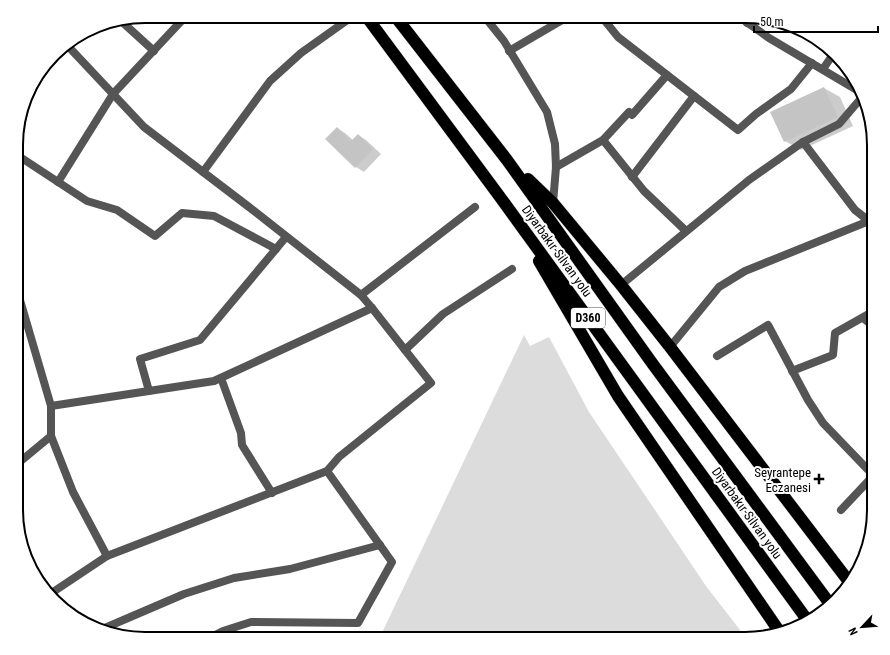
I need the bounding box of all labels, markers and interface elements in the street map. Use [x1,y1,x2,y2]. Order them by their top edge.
scale bar [754,8,878,34]
text: 50 m [760,15,784,29]
street label: Diyarbakır-Silvan yolu [519,202,595,300]
road number: D360 [571,308,605,328]
street label: Diyarbakır-Silvan yolu [709,464,785,562]
place label: Seyrantepe Eczanesi [754,465,811,495]
marker: Seyrantepe Eczanesi [814,474,824,484]
north arrow [842,607,882,647]
text: N [846,625,861,637]

